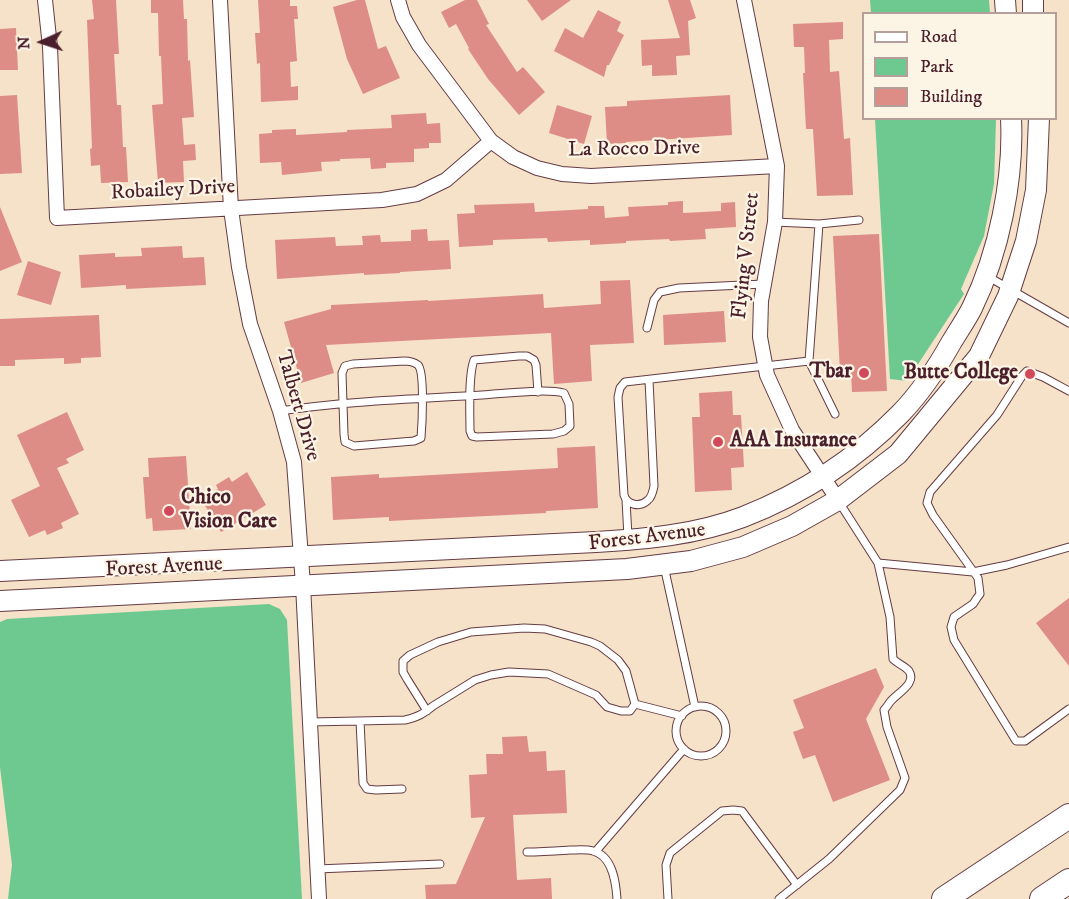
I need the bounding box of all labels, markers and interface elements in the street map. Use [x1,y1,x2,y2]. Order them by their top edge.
north arrow [12,12,72,72]
legend [862,12,1057,120]
text: Road [920,26,957,48]
text: N [14,36,34,50]
text: Park [920,56,954,78]
text: Building [920,86,982,108]
street label: La Rocco Drive [568,136,700,164]
street label: Robailey Drive [110,175,236,207]
street label: Flying V Street [728,191,766,321]
street label: Talbert Drive [269,348,325,464]
place label: Tbar [810,360,852,386]
place label: Butte College [904,361,1018,387]
marker: Tbar [857,366,871,380]
marker: Butte College [1023,367,1037,381]
place label: AAA Insurance [730,429,857,455]
marker: AAA Insurance [711,435,725,449]
place label: Chico Vision Care [181,486,277,536]
marker: Chico Vision Care [162,504,176,518]
street label: Forest Avenue [587,518,707,558]
street label: Forest Avenue [105,552,223,584]

